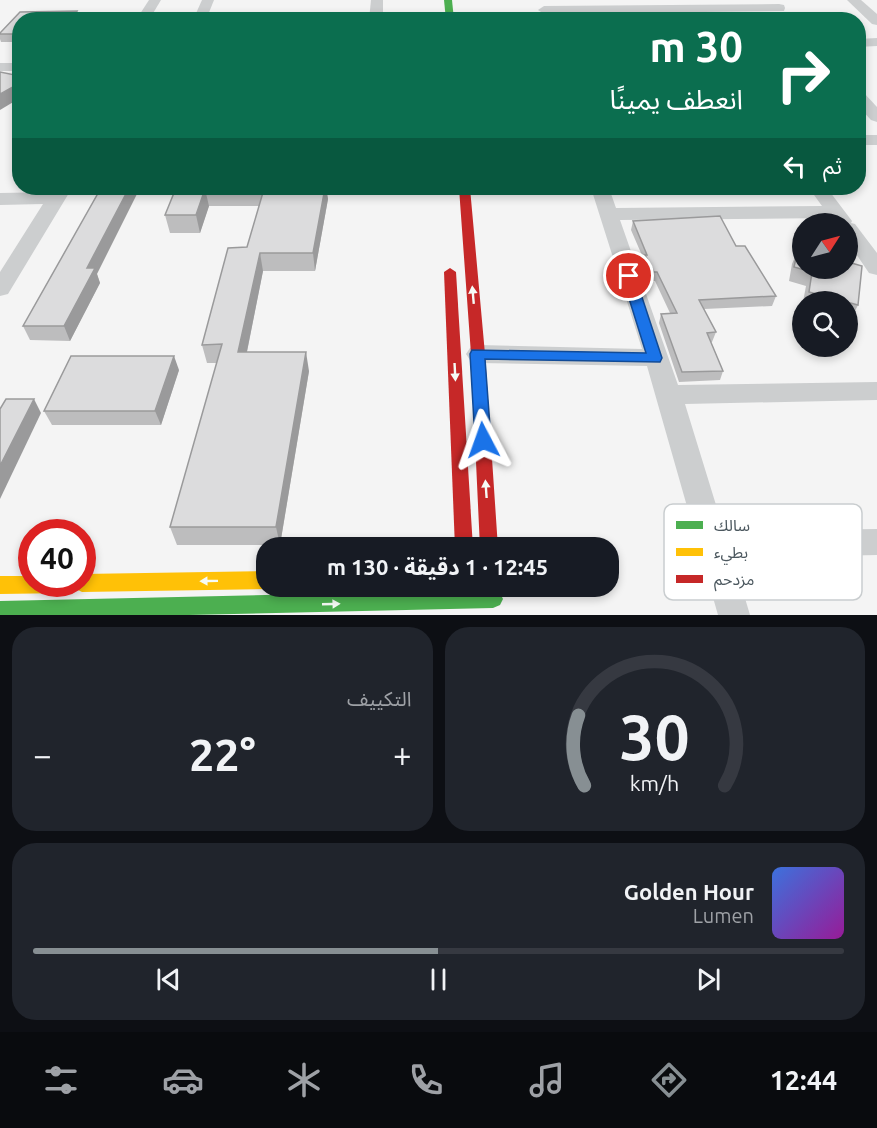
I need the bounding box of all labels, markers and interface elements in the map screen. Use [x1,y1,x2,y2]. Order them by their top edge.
text: 30 m [649,23,743,70]
icon: right [764,36,842,114]
text: انعطف يمينًا [609,84,743,114]
icon: left [778,150,811,183]
text: ثم [823,153,842,178]
north arrow [792,213,858,279]
map controls [792,213,858,357]
pin [603,250,654,301]
icon: arrive [612,259,645,292]
one-way arrow [468,285,477,304]
button: search [792,291,858,357]
one-way arrow [451,362,460,381]
position arrow [451,408,515,472]
one-way arrow [481,480,490,499]
legend [664,504,862,600]
text: سالك [714,516,750,534]
speed limit sign: 40 [18,519,96,597]
text: بطيء [714,543,748,565]
text: 12:45 · 1 دقيقة · 130 m [327,554,548,579]
text: مزدحم [714,570,754,592]
one-way arrow [199,576,218,586]
one-way arrow [322,599,341,609]
text: التكييف [347,687,412,710]
text: 30 [620,702,690,772]
text: 22° [189,729,256,780]
text: − [33,736,52,773]
text: + [393,736,412,773]
text: km/h [630,771,679,795]
text: Golden Hour [624,879,754,904]
text: Lumen [693,904,754,927]
icon: previous [152,963,185,996]
icon: pause [422,963,455,996]
icon: next [692,963,725,996]
icon: filters [40,1059,82,1101]
icon: car [162,1059,204,1101]
icon: climate [283,1059,325,1101]
icon: phone [405,1059,447,1101]
icon: music [526,1059,568,1101]
icon: directions [648,1059,690,1101]
text: 12:44 [770,1065,837,1095]

